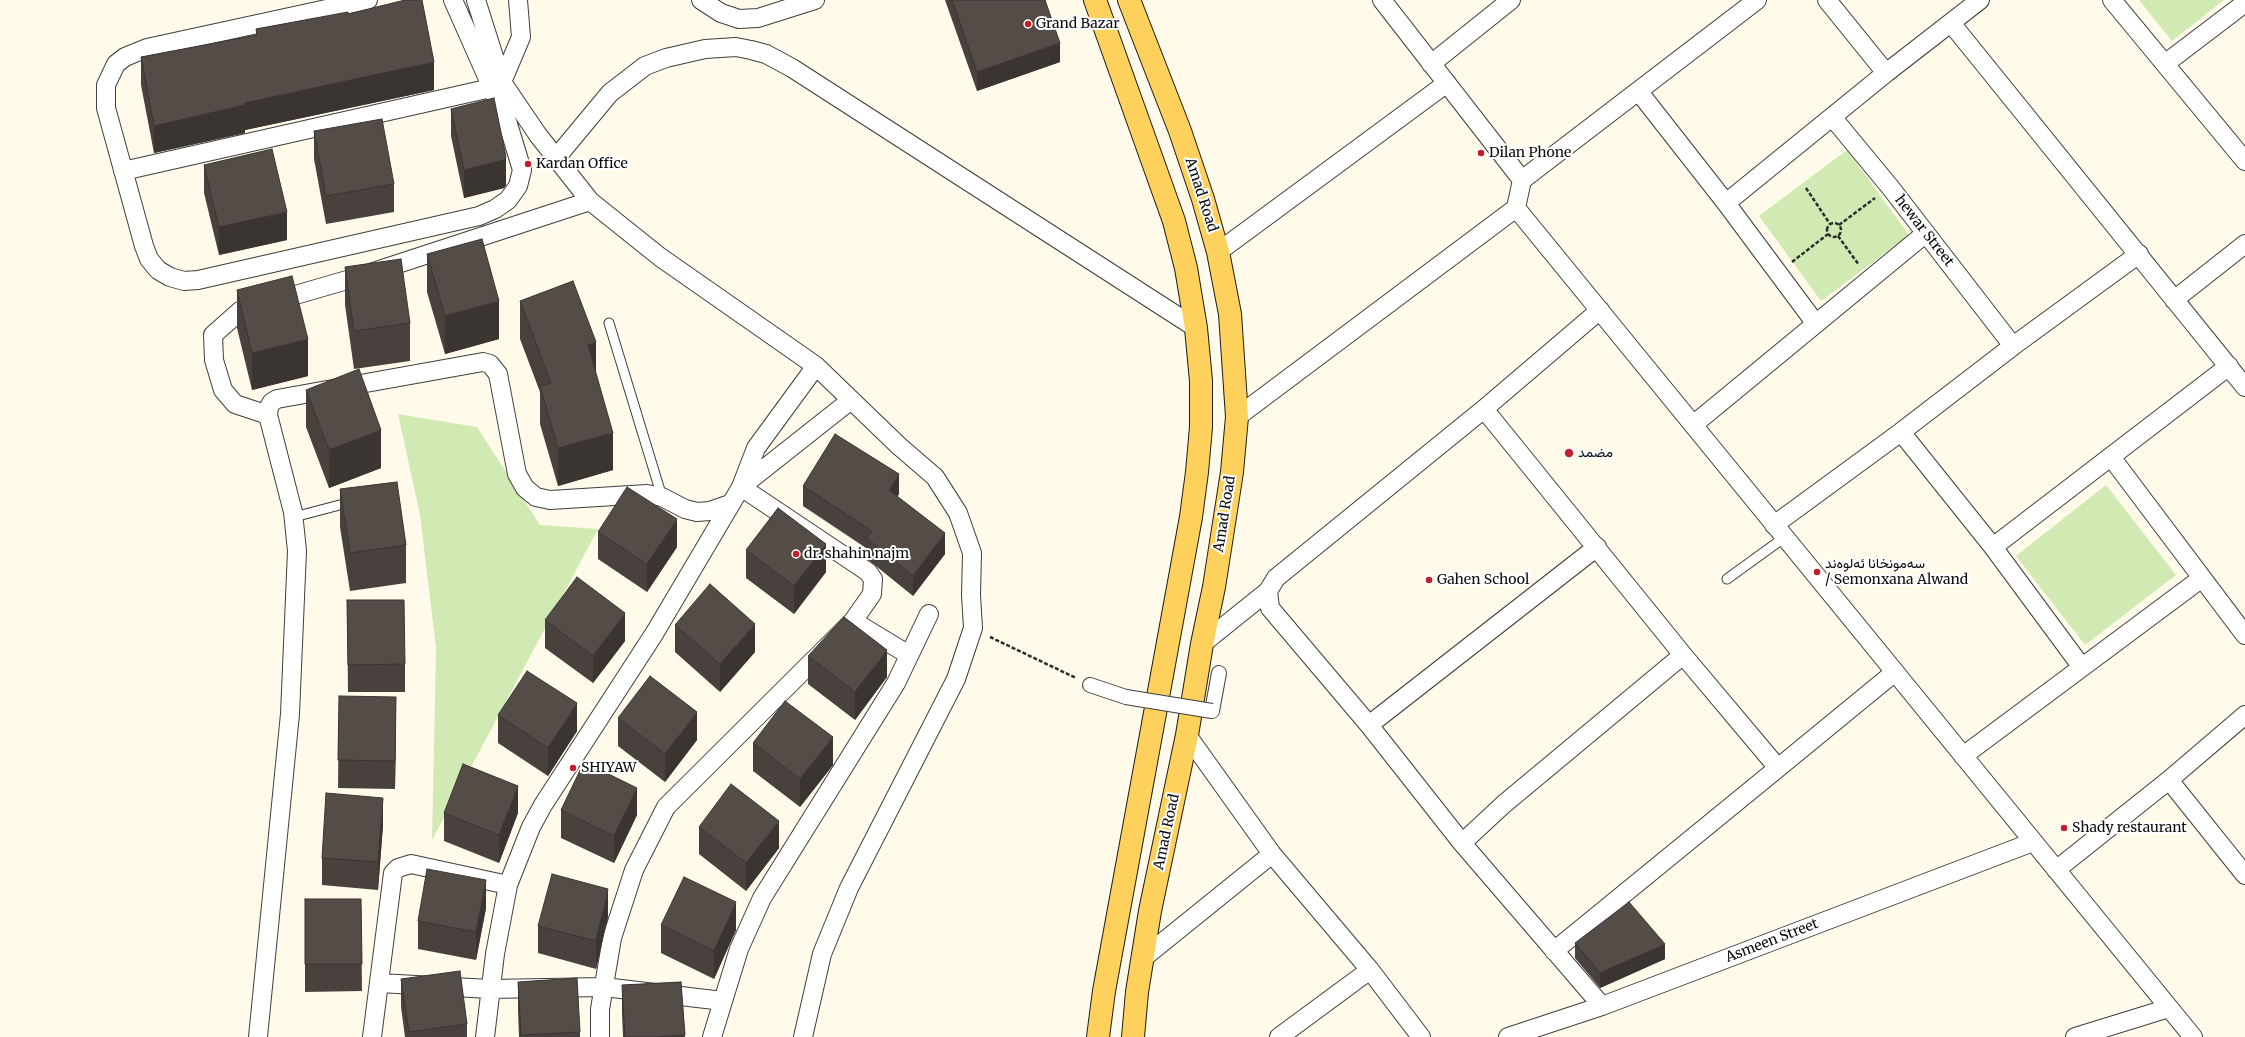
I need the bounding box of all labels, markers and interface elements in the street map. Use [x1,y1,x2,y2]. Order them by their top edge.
place label: Grand Bazar [1036,16,1120,32]
marker: Grand Bazar [1023,19,1033,29]
place label: Dilan Phone [1489,145,1571,161]
marker: Dilan Phone [1476,148,1486,158]
place label: Kardan Office [536,156,628,172]
street label: Amad Road [1181,156,1221,234]
marker: Kardan Office [523,159,533,169]
street label: hewar Street [1891,192,1957,270]
place label: مضمد [1578,445,1613,461]
marker: مضمد [1563,447,1575,459]
street label: Amad Road [1211,475,1239,553]
place label: dr. shahin najm [804,546,909,562]
marker: dr. shahin najm [791,549,801,559]
place label: سەمونخانا ئەلوەند / Semonxana Alwand [1825,556,1968,588]
marker: سەمونخانا ئەلوەند / Semonxana Alwand [1812,567,1822,577]
place label: Gahen School [1437,572,1529,588]
marker: Gahen School [1424,575,1434,585]
place label: SHIYAW [581,760,637,776]
marker: SHIYAW [568,763,578,773]
street label: Amad Road [1151,793,1183,871]
place label: Shady restaurant [2072,820,2187,836]
marker: Shady restaurant [2059,823,2069,833]
street label: Asmeen Street [1723,916,1821,966]

